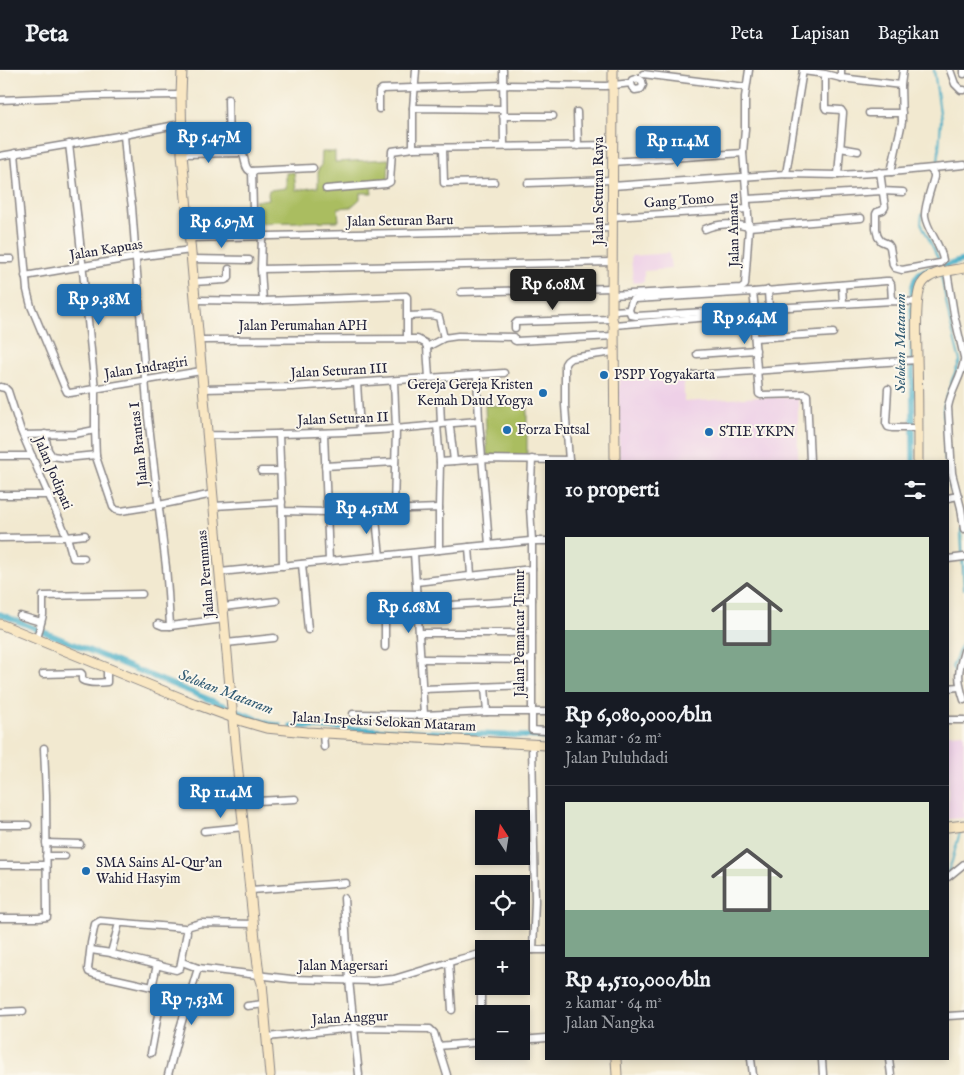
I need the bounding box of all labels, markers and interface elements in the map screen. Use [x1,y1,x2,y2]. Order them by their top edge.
text: Peta [25,19,68,50]
text: Peta [731,23,763,46]
text: Lapisan [791,23,850,46]
text: Bagikan [878,23,939,46]
pin: Rp 5.47M [157,122,261,164]
pin: Rp 11.4M [626,126,730,168]
text: Rp 5.47M [177,128,241,148]
text: Rp 11.4M [647,132,709,152]
street label: Jalan Seturan Raya [590,136,608,247]
street label: Gang Tomo [643,190,715,212]
street label: Jalan Amarta [724,192,744,269]
pin: Rp 6.97M [170,206,274,249]
street label: Jalan Seturan Baru [344,211,454,231]
text: Rp 6.97M [190,213,254,233]
street label: Jalan Kapuas [66,235,144,265]
pin: Rp 6.08M [501,268,605,311]
text: Rp 6.08M [521,275,585,295]
pin: Rp 9.38M [47,284,151,326]
text: Rp 9.38M [68,290,130,310]
water label: Selokan Mataram [891,293,910,393]
pin: Rp 9.64M [693,302,797,345]
text: Rp 9.64M [713,309,777,329]
street label: Jalan Perumahan APH [237,317,368,335]
street label: Jalan Indragiri [101,352,189,384]
street label: Jalan Seturan III [288,359,388,383]
place label: PSPP Yogyakarta [614,366,716,384]
marker: PSPP Yogyakarta [598,369,610,381]
place label: Gereja Gereja Kristen Kemah Daud Yogya [407,376,534,410]
marker: Gereja Gereja Kristen Kemah Daud Yogya [537,387,549,399]
street label: Jalan Brantas I [126,401,153,489]
street label: Jalan Seturan II [295,408,389,430]
place label: Forza Futsal [517,421,590,439]
place label: STIE YKPN [719,423,795,441]
marker: Forza Futsal [501,424,513,436]
marker: STIE YKPN [703,426,715,438]
street label: Jalan Jodipati [29,432,77,513]
icon: filters [901,476,929,504]
text: 10 properti [565,477,660,504]
pin: Rp 4.51M [315,492,419,535]
text: Rp 4.51M [336,499,398,519]
street label: Jalan Perumnas [193,529,219,621]
street label: Jalan Pemancar Timur [511,569,529,699]
icon: home [702,569,792,659]
pin: Rp 6.68M [357,592,461,634]
text: Rp 6.68M [378,598,440,618]
water label: Selokan Mataram [176,665,276,719]
text: Rp 6,080,000/bln [565,702,712,729]
street label: Jalan Inspeksi Selokan Mataram [289,708,477,736]
text: 2 kamar · 62 m² [565,729,662,749]
text: Jalan Puluhdadi [565,749,668,769]
pin: Rp 11.4M [169,776,273,819]
text: Rp 11.4M [190,783,252,803]
north arrow [475,810,530,865]
map controls [475,810,530,1060]
icon: home [702,835,792,925]
place label: SMA Sains Al-Qur'an Wahid Hasyim [96,854,223,888]
marker: SMA Sains Al-Qur'an Wahid Hasyim [80,865,92,877]
button: locate [475,875,530,930]
button: + [475,940,530,995]
street label: Jalan Magersari [296,957,388,975]
text: Rp 4,510,000/bln [565,967,711,994]
pin: Rp 7.53M [140,984,244,1026]
text: Rp 7.53M [161,990,223,1010]
text: 2 kamar · 64 m² [565,994,662,1014]
button: − [475,1005,530,1060]
street label: Jalan Anggur [309,1007,389,1029]
text: Jalan Nangka [565,1014,654,1034]

